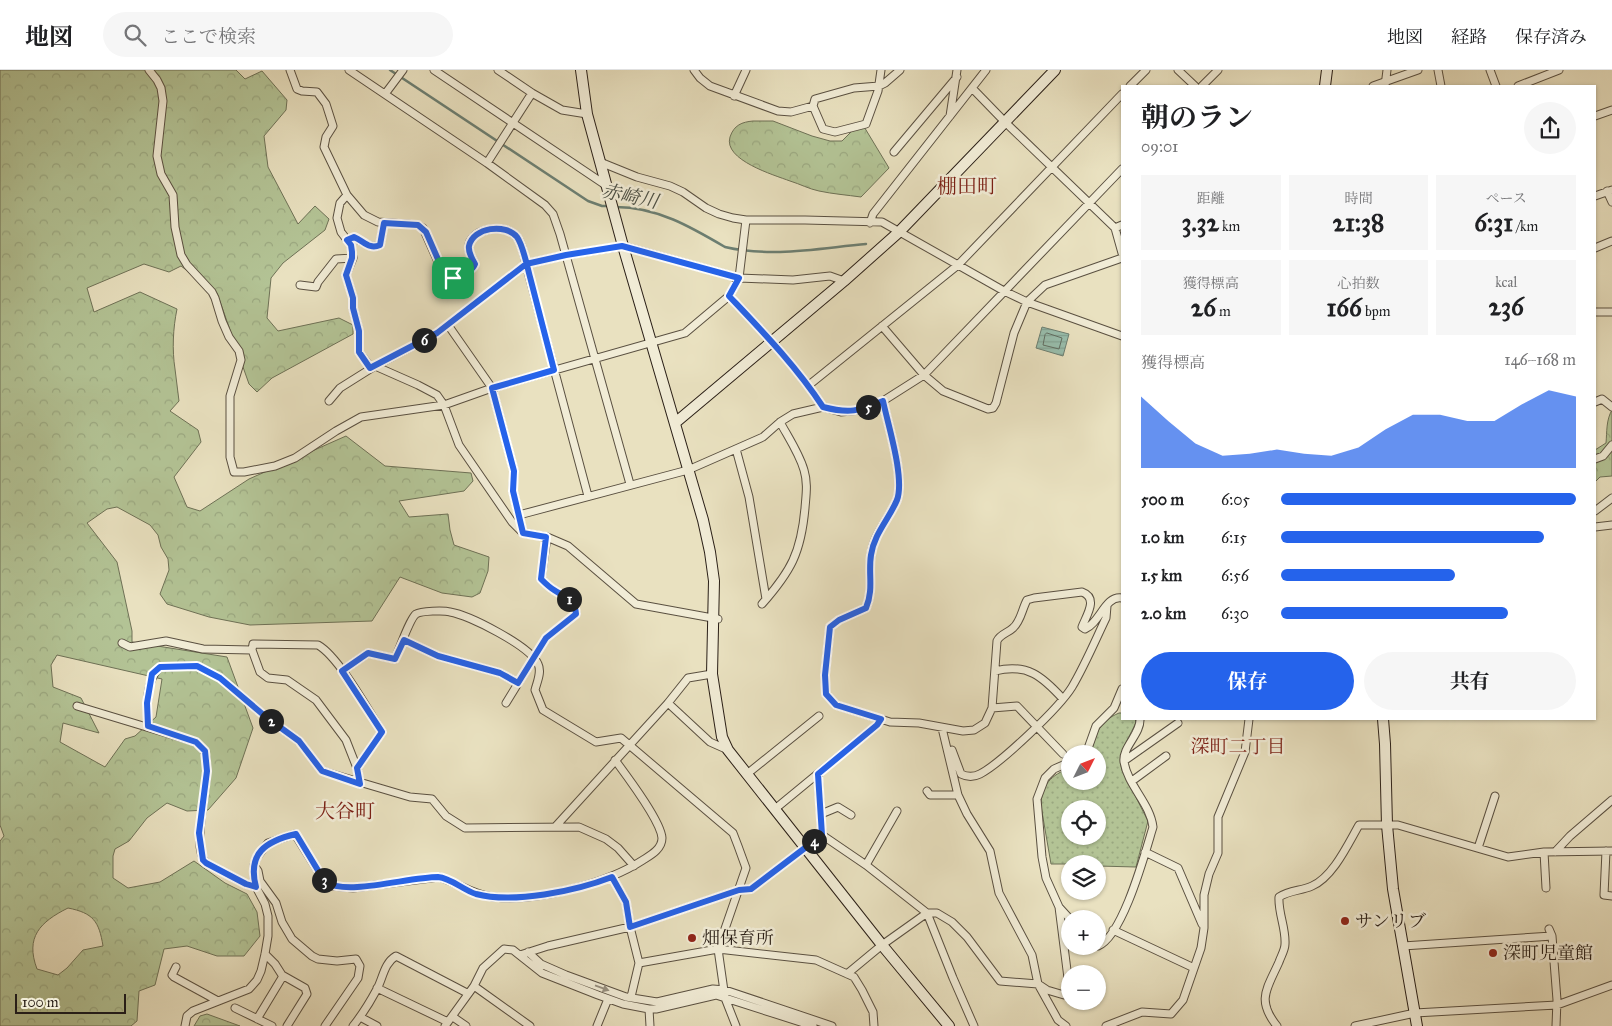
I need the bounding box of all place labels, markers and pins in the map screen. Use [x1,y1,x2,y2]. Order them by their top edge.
pin [432,257,474,299]
pin: 6 [412,328,436,352]
pin: 5 [856,394,880,420]
pin: 1 [556,586,582,612]
pin: 2 [258,708,284,734]
pin: 4 [802,828,826,854]
pin: 3 [312,868,336,892]
place label: サンリブ [1355,910,1426,932]
marker: サンリブ [1339,915,1351,927]
place label: 畑保育所 [702,927,774,949]
marker: 畑保育所 [686,932,698,944]
place label: 深町児童館 [1503,942,1593,964]
marker: 深町児童館 [1487,947,1499,959]

